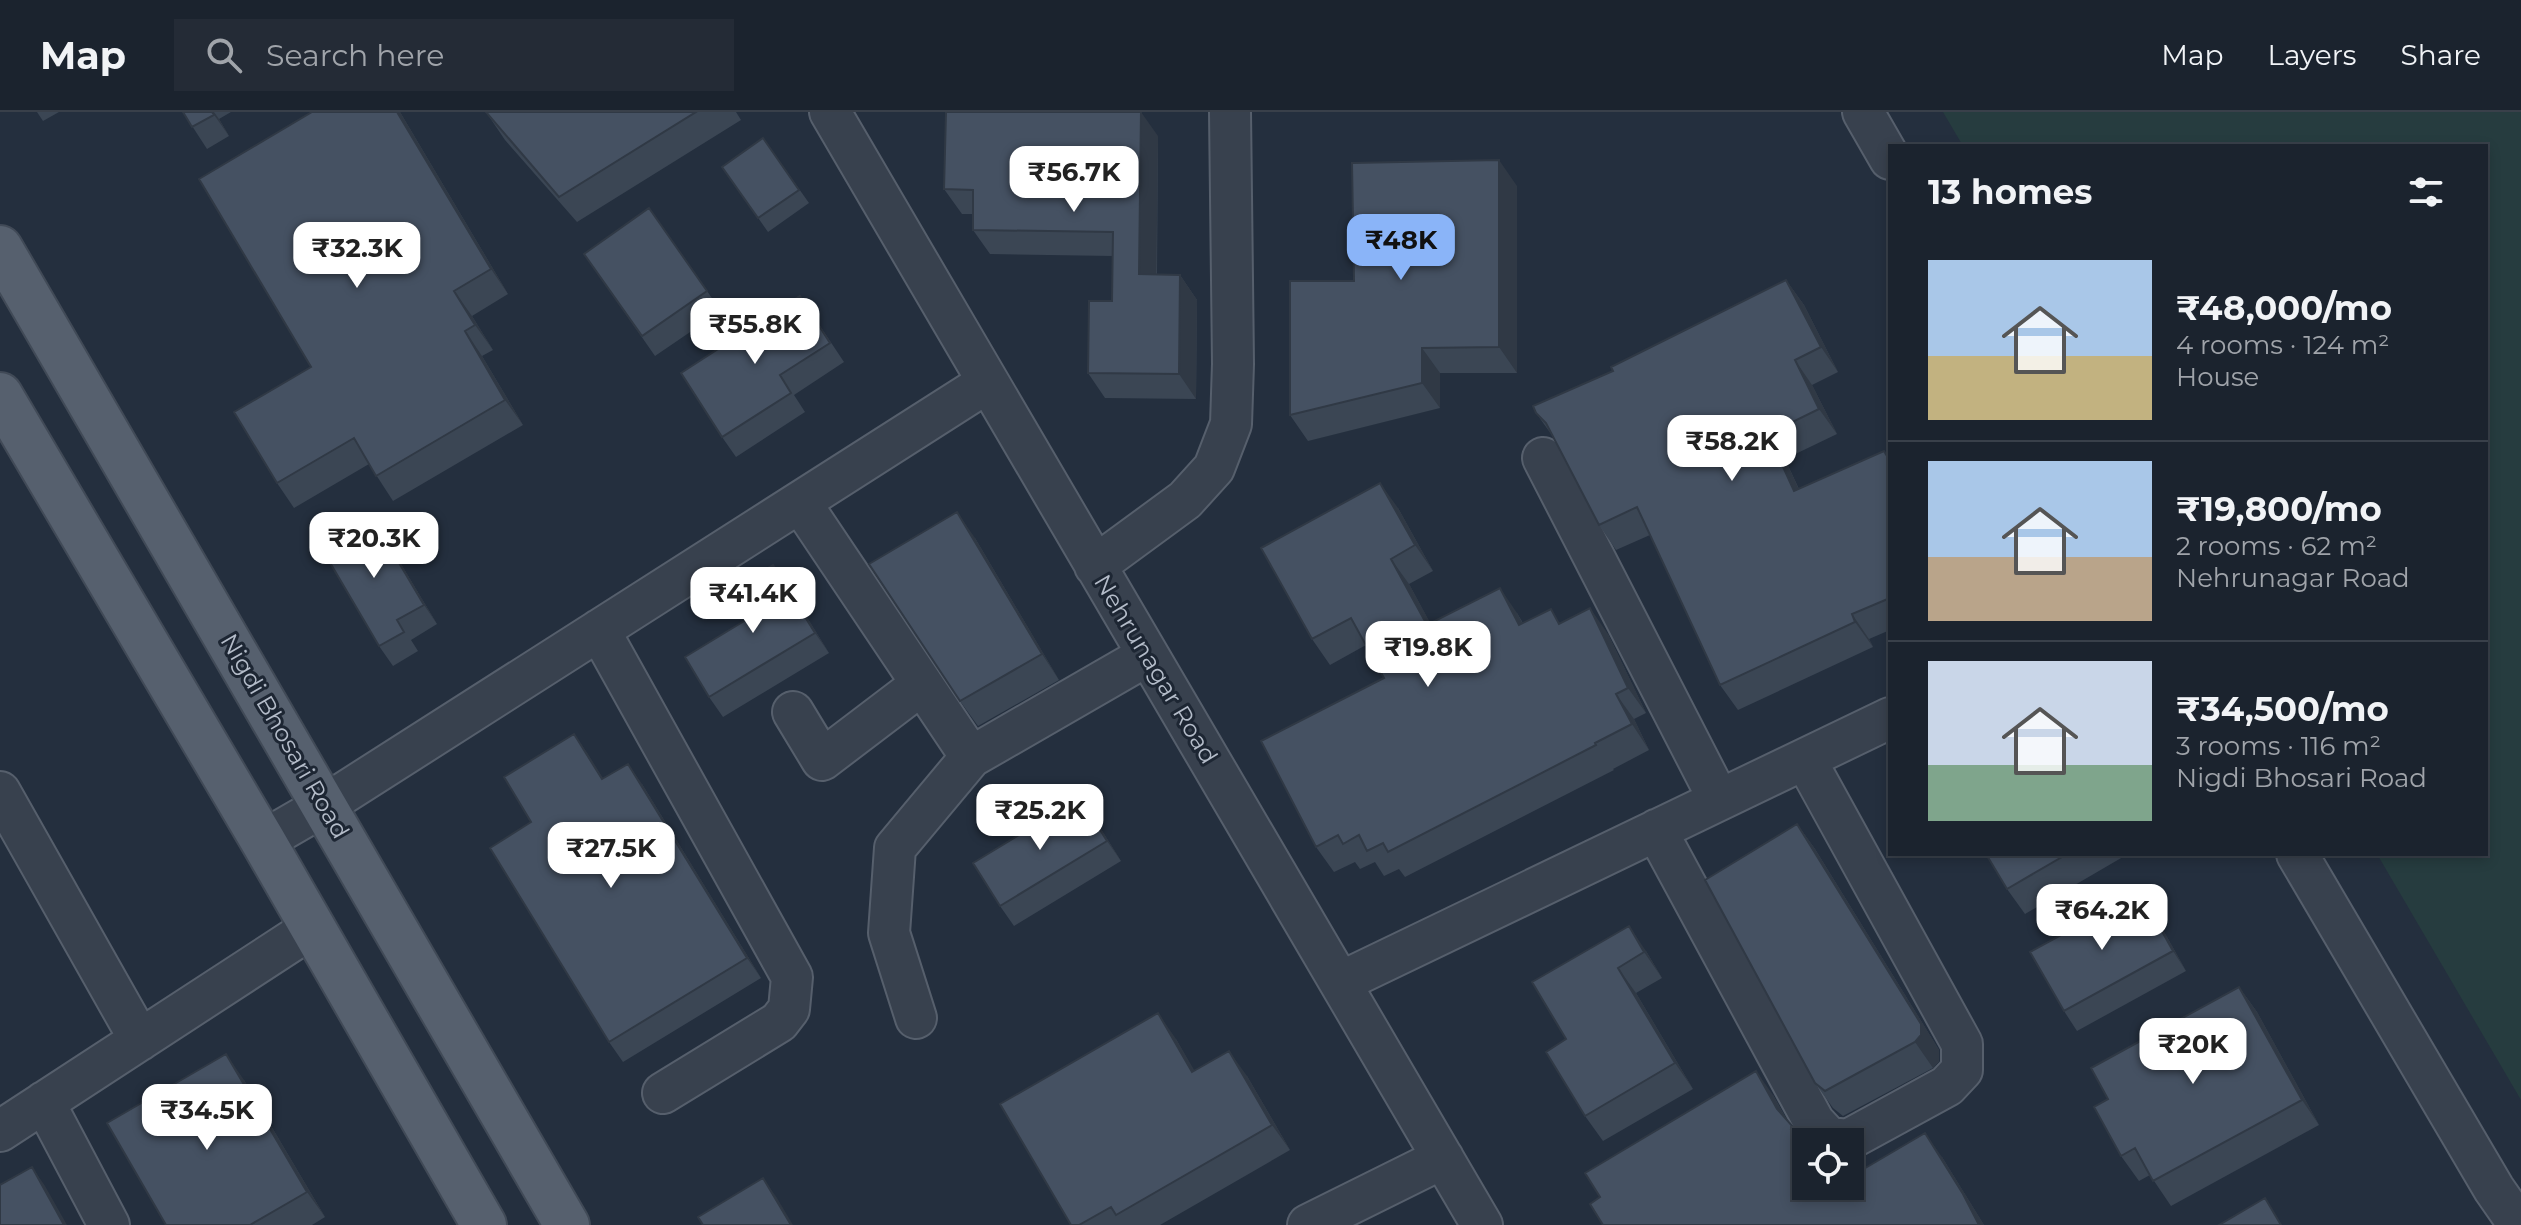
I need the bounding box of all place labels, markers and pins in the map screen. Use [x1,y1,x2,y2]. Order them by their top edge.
pin: ₹56.7K [1009,146,1139,214]
pin: ₹48K [1354,214,1448,282]
pin: ₹32.3K [292,222,422,290]
pin: ₹55.8K [690,298,820,366]
pin: ₹58.2K [1667,415,1797,483]
pin: ₹20.3K [309,512,439,580]
pin: ₹41.4K [688,567,818,635]
pin: ₹19.8K [1363,621,1493,689]
pin: ₹25.2K [975,784,1105,852]
pin: ₹27.5K [546,822,676,890]
pin: ₹64.2K [2037,884,2167,952]
pin: ₹20K [2146,1018,2240,1086]
pin: ₹34.5K [142,1084,272,1152]

